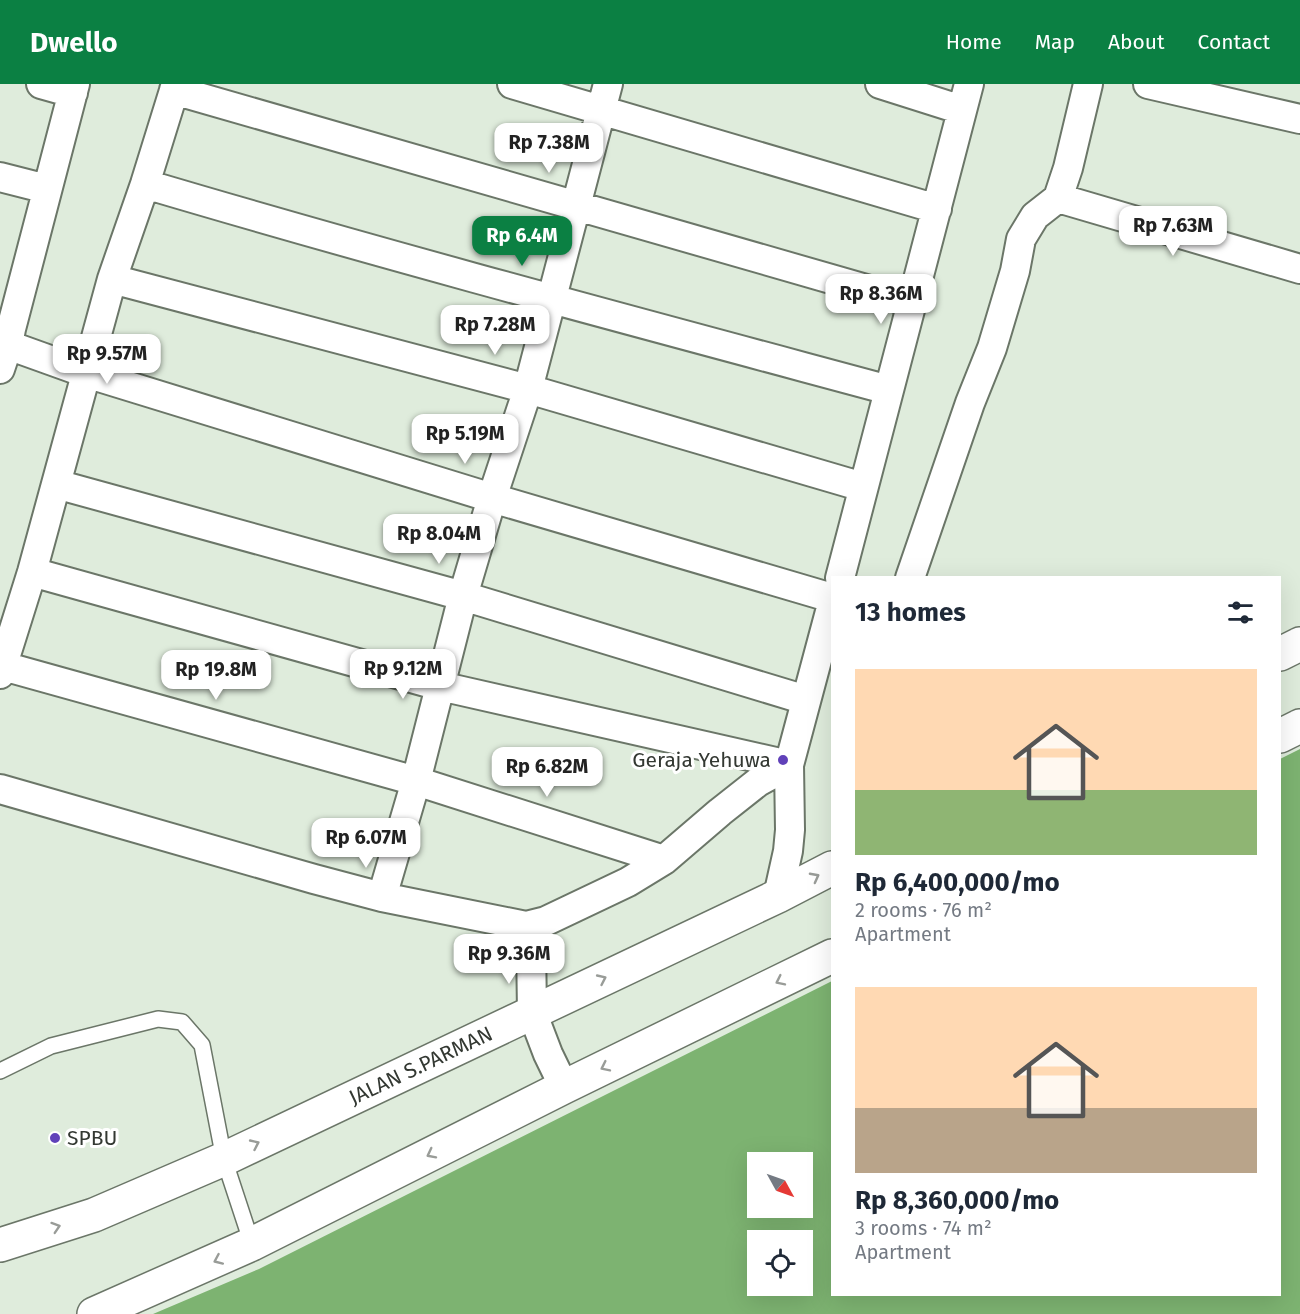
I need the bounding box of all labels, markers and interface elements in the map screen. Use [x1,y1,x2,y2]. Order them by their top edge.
text: Dwello [30,26,118,59]
text: Home [946,29,1002,55]
text: Map [1035,29,1075,55]
text: About [1108,29,1165,55]
text: Contact [1198,29,1270,55]
pin: Rp 7.38M [487,123,611,174]
text: Rp 7.38M [508,130,590,154]
pin: Rp 7.63M [1111,206,1235,257]
text: Rp 7.63M [1133,213,1213,237]
pin: Rp 6.4M [467,216,577,267]
text: Rp 6.4M [486,223,558,247]
pin: Rp 8.36M [819,274,943,325]
text: Rp 8.36M [839,281,923,305]
pin: Rp 7.28M [433,305,557,356]
text: Rp 7.28M [455,312,535,336]
pin: Rp 9.57M [45,334,169,385]
text: Rp 9.57M [67,341,147,365]
pin: Rp 5.19M [403,414,527,465]
text: Rp 5.19M [426,421,504,445]
pin: Rp 8.04M [377,514,501,565]
text: Rp 8.04M [397,521,481,545]
icon: filters [1224,596,1257,629]
text: 13 homes [855,597,966,628]
pin: Rp 9.12M [341,649,465,700]
pin: Rp 19.8M [154,650,278,701]
text: Rp 9.12M [364,656,442,680]
text: Rp 19.8M [175,657,257,681]
icon: home [1002,708,1110,816]
pin: Rp 6.82M [485,747,609,798]
place label: Geraja Yehuwa [632,747,771,773]
marker: Geraja Yehuwa [776,753,790,767]
text: Rp 6.82M [506,754,588,778]
pin: Rp 6.07M [304,818,428,869]
text: Rp 6.07M [325,825,407,849]
text: Rp 6,400,000/mo [855,867,1060,898]
one-way arrow [809,872,820,884]
text: 2 rooms · 76 m² [855,898,992,922]
text: Apartment [855,922,951,946]
pin: Rp 9.36M [447,934,571,985]
text: Rp 9.36M [468,941,550,965]
one-way arrow [775,974,786,986]
one-way arrow [595,975,606,987]
street label: JALAN S.PARMAN [345,1020,497,1111]
icon: home [1002,1026,1110,1134]
one-way arrow [600,1060,611,1071]
place label: SPBU [67,1125,117,1151]
marker: SPBU [48,1131,62,1145]
one-way arrow [249,1139,260,1151]
one-way arrow [426,1147,437,1159]
north arrow [747,1152,813,1218]
map controls [747,1152,813,1296]
text: Rp 8,360,000/mo [855,1185,1059,1216]
text: 3 rooms · 74 m² [855,1216,992,1240]
one-way arrow [50,1222,61,1234]
button: locate [747,1230,813,1296]
text: Apartment [855,1240,951,1264]
one-way arrow [214,1252,225,1264]

